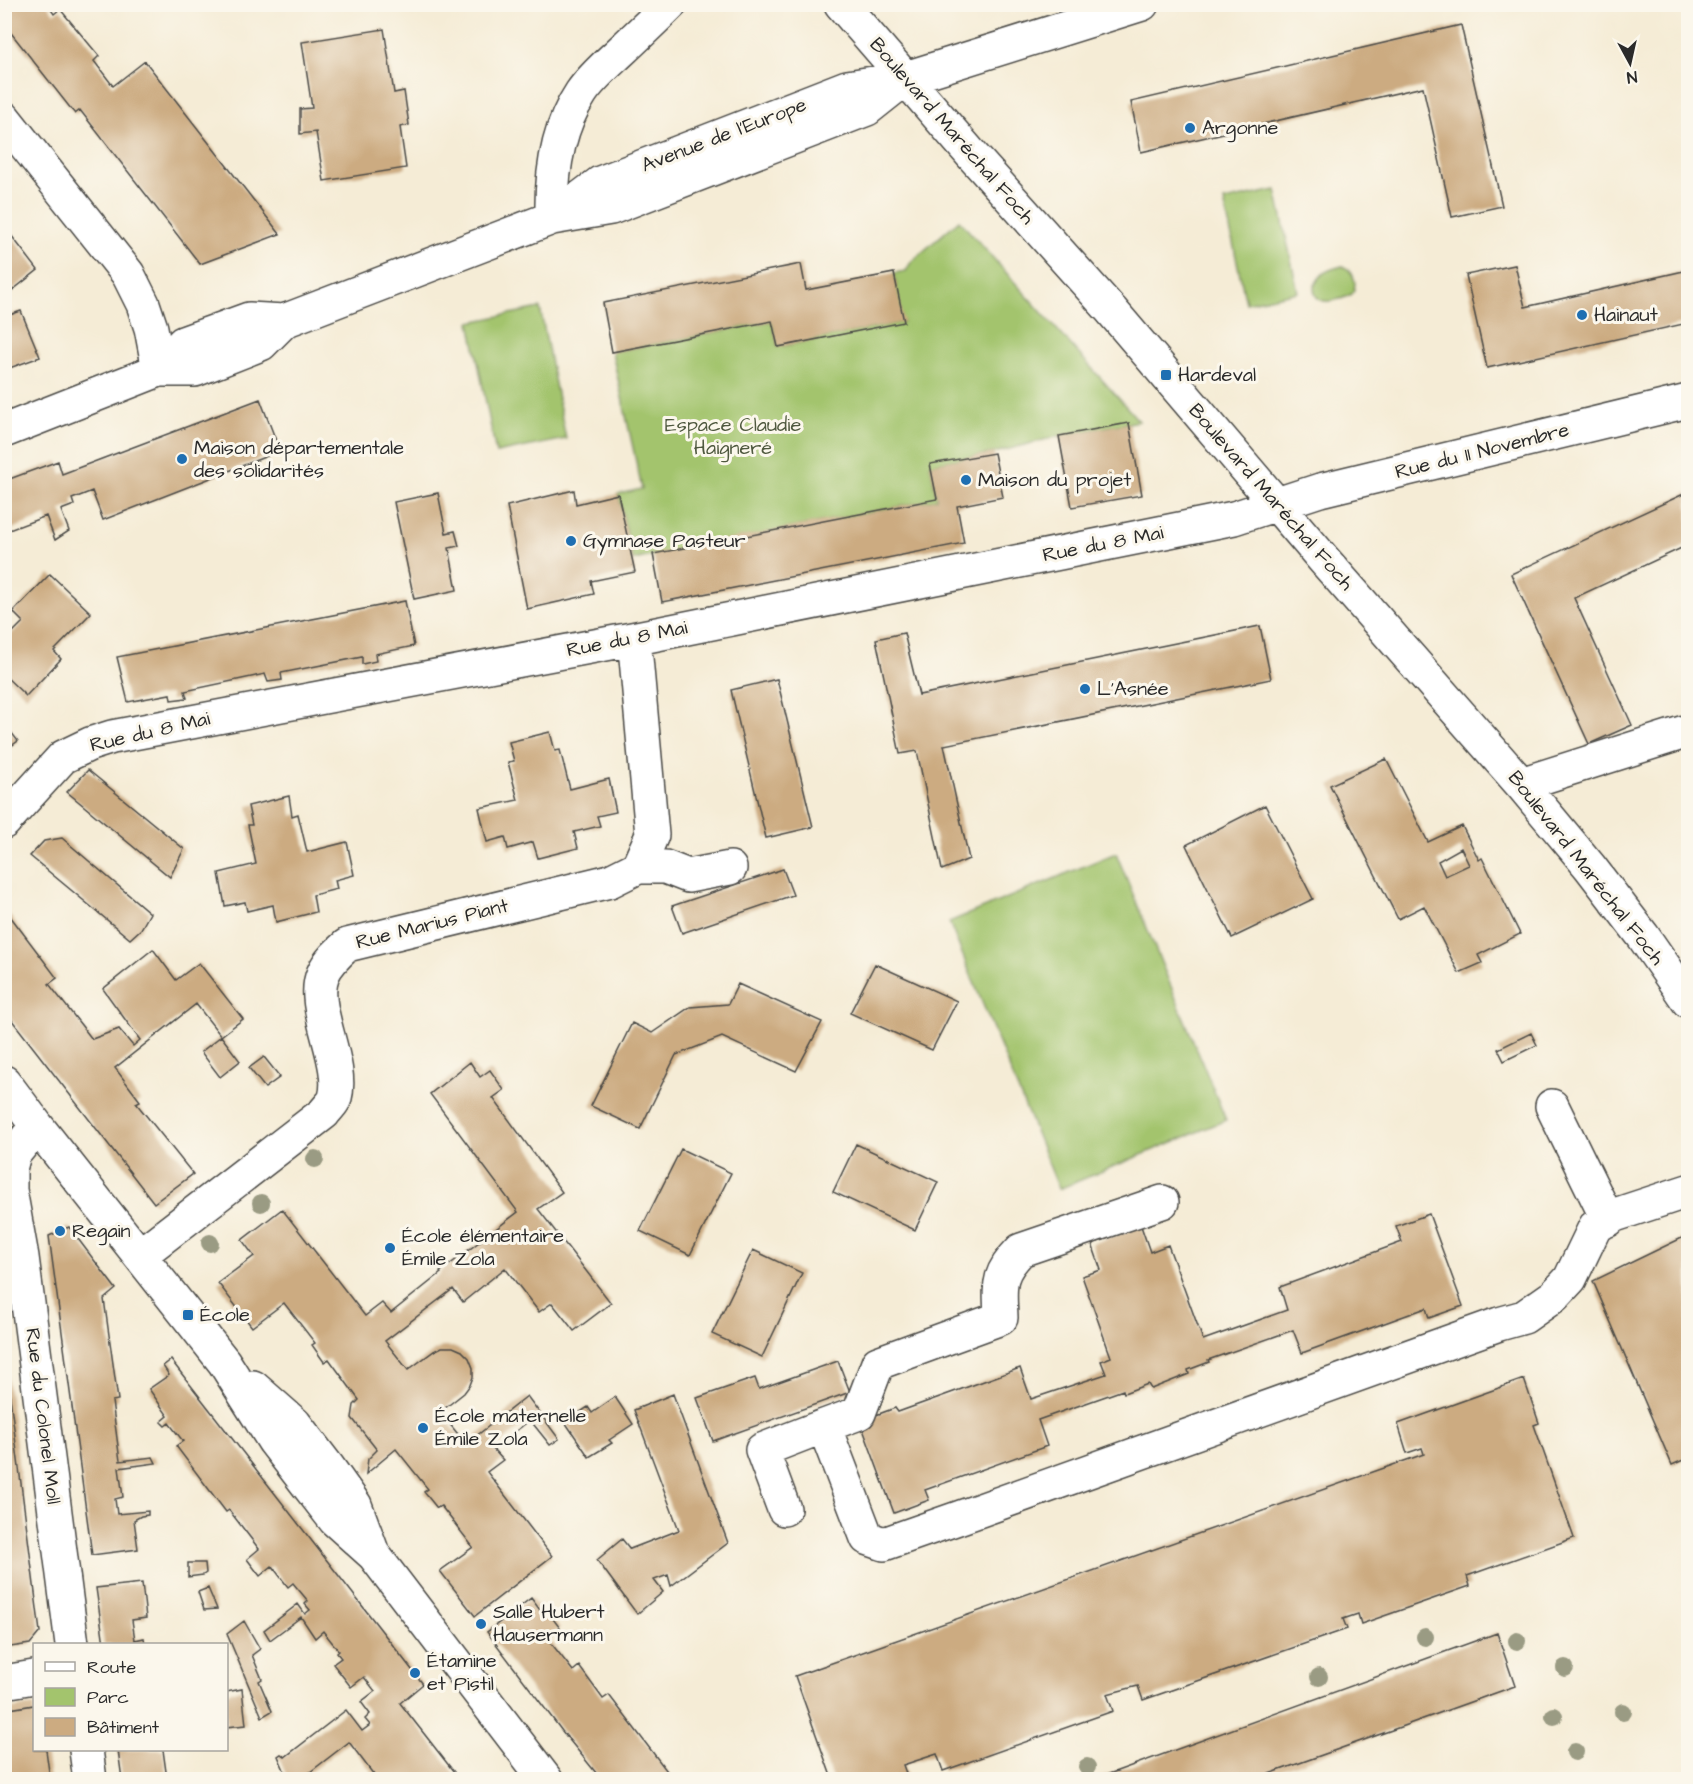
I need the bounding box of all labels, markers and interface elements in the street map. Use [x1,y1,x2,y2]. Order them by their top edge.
street label: Boulevard Maréchal Foch [863,31,1041,231]
north arrow [1600,33,1660,93]
text: N [1625,65,1638,88]
street label: Avenue de l'Europe [637,91,811,179]
place label: Argonne [1202,114,1278,143]
marker: Argonne [1183,121,1197,135]
place label: Hainaut [1594,301,1658,329]
marker: Hainaut [1575,308,1589,322]
place label: Hardeval [1178,361,1256,389]
marker: Hardeval [1159,368,1173,382]
street label: Boulevard Maréchal Foch [1182,397,1360,597]
park label: Espace Claudie Haigneré [665,411,801,463]
street label: Rue du 11 Novembre [1392,416,1572,486]
place label: Maison départementale des solidarités [194,434,404,485]
marker: Maison départementale des solidarités [175,452,189,466]
place label: Maison du projet [978,466,1131,494]
marker: Maison du projet [959,473,973,487]
street label: Rue du 8 Mai [1040,519,1166,569]
place label: Gymnase Pasteur [583,527,746,556]
marker: Gymnase Pasteur [564,534,578,548]
street label: Rue du 8 Mai [564,614,690,664]
place label: L'Asnée [1097,675,1169,703]
marker: L'Asnée [1078,682,1092,696]
street label: Rue du 8 Mai [87,705,213,759]
street label: Boulevard Maréchal Foch [1501,765,1671,971]
street label: Rue Marius Piant [353,892,511,956]
place label: Regain [72,1217,131,1246]
place label: École élémentaire Émile Zola [402,1222,564,1273]
marker: Regain [53,1224,67,1238]
marker: École élémentaire Émile Zola [383,1241,397,1255]
place label: École [200,1301,250,1329]
marker: École [181,1308,195,1322]
street label: Rue du Colonel Moll [18,1326,68,1506]
place label: École maternelle Émile Zola [435,1402,587,1453]
marker: École maternelle Émile Zola [416,1421,430,1435]
place label: Salle Hubert Hausermann [493,1598,605,1649]
marker: Salle Hubert Hausermann [474,1617,488,1631]
legend [33,1643,228,1751]
place label: Étamine et Pistil [427,1647,497,1698]
text: Route [87,1655,136,1680]
marker: Étamine et Pistil [408,1666,422,1680]
text: Parc [87,1685,129,1710]
text: Bâtiment [87,1715,160,1740]

